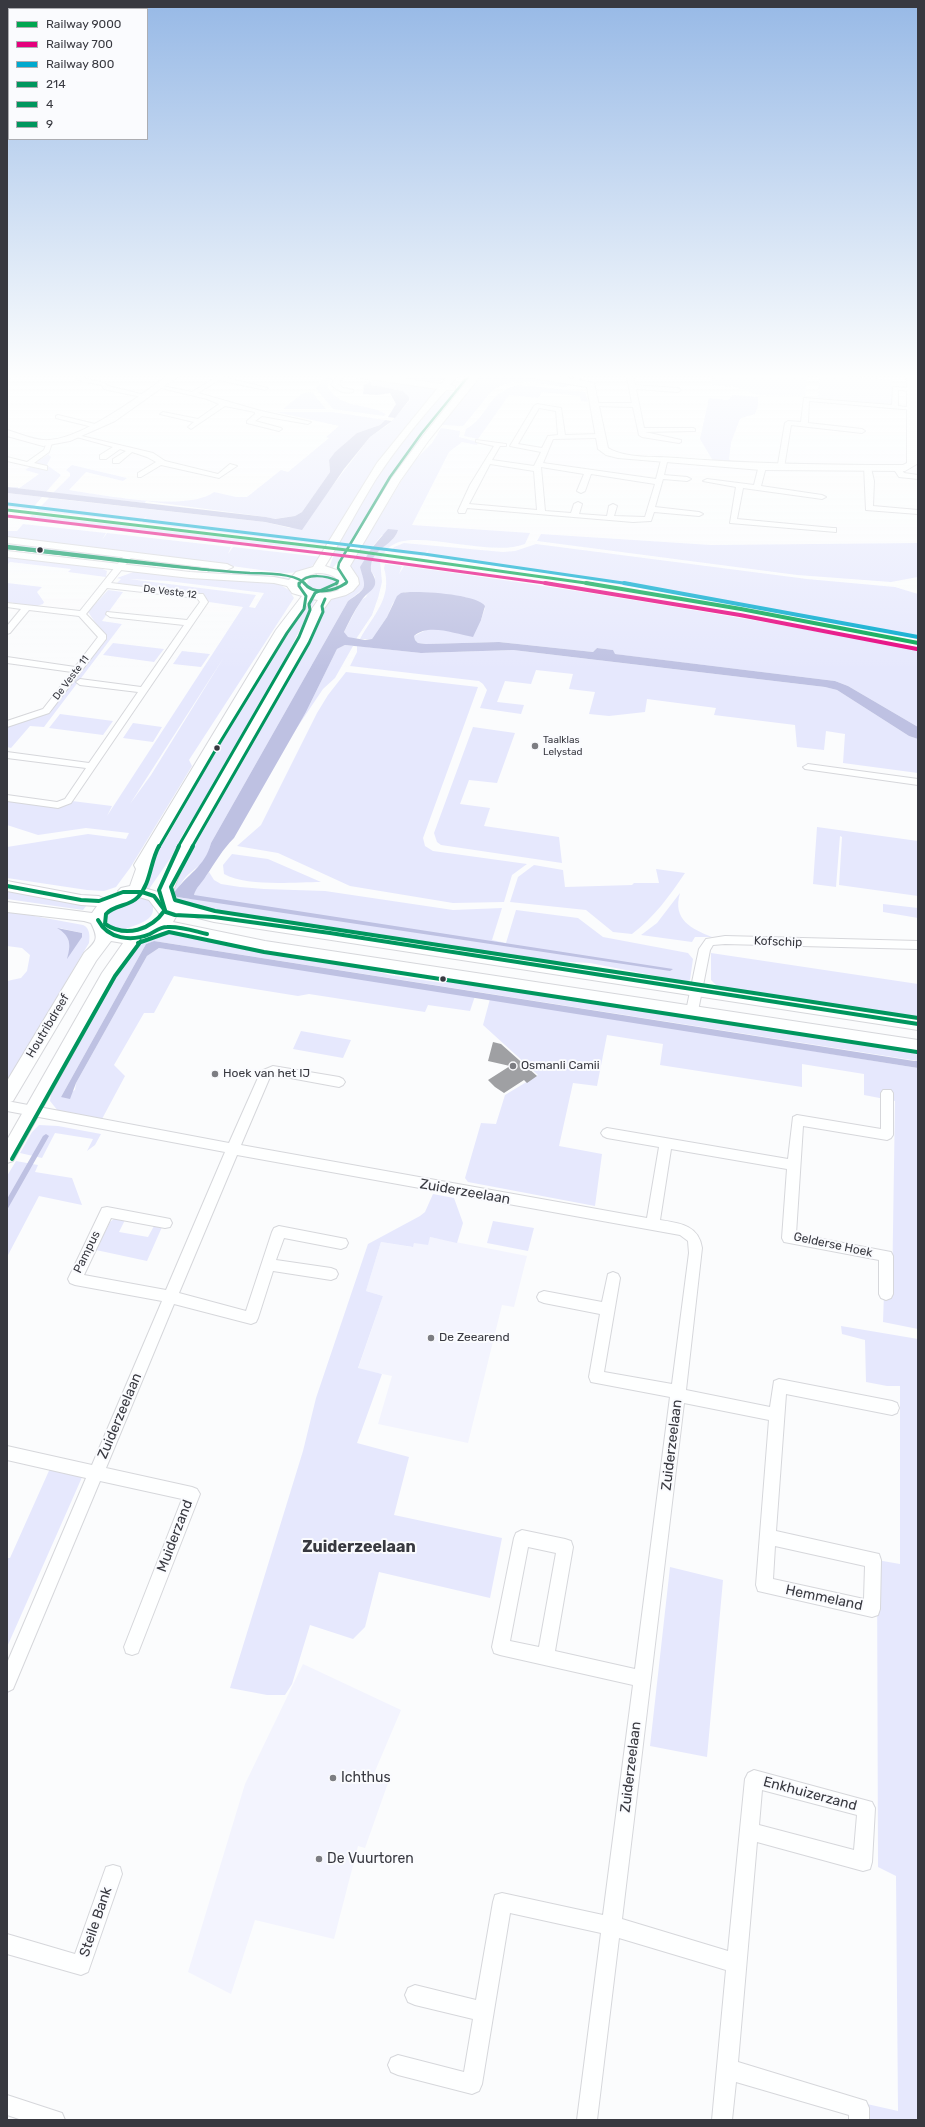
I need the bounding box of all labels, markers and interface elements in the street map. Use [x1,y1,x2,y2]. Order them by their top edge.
legend [8,8,148,140]
text: Railway 9000 [46,17,121,31]
text: Railway 700 [46,37,113,51]
text: Railway 800 [46,57,114,71]
text: 214 [46,77,66,91]
text: 4 [46,97,53,111]
text: 9 [46,117,53,131]
unlabelled marker [35,545,45,555]
street label: De Veste 12 [143,583,197,601]
street label: De Veste 11 [51,654,91,702]
place label: Taalklas Lelystad [543,734,582,758]
marker: Taalklas Lelystad [530,741,540,751]
unlabelled marker [212,743,222,753]
street label: Kofschip [754,934,802,950]
unlabelled marker [438,974,448,984]
street label: Houtribdreef [23,992,73,1060]
place label: Osmanli Camii [521,1059,600,1073]
marker: Osmanli Camii [508,1061,518,1071]
place label: Hoek van het IJ [223,1067,310,1081]
marker: Hoek van het IJ [210,1069,220,1079]
street label: Zuiderzeelaan [418,1176,512,1208]
street label: Pampus [71,1228,103,1276]
street label: Gelderse Hoek [792,1230,874,1260]
place label: De Zeearend [439,1331,510,1345]
marker: De Zeearend [426,1333,436,1343]
street label: Zuiderzeelaan [94,1371,146,1461]
street label: Zuiderzeelaan [658,1399,686,1491]
street label: Muiderzand [154,1497,196,1575]
district label: Zuiderzeelaan [302,1537,416,1557]
street label: Hemmeland [784,1582,864,1614]
street label: Zuiderzeelaan [617,1721,645,1813]
place label: Ichthus [341,1770,391,1786]
marker: Ichthus [328,1773,338,1783]
street label: Enkhuizerzand [761,1773,859,1815]
place label: De Vuurtoren [327,1851,414,1867]
marker: De Vuurtoren [314,1854,324,1864]
street label: Steile Bank [76,1885,116,1959]

